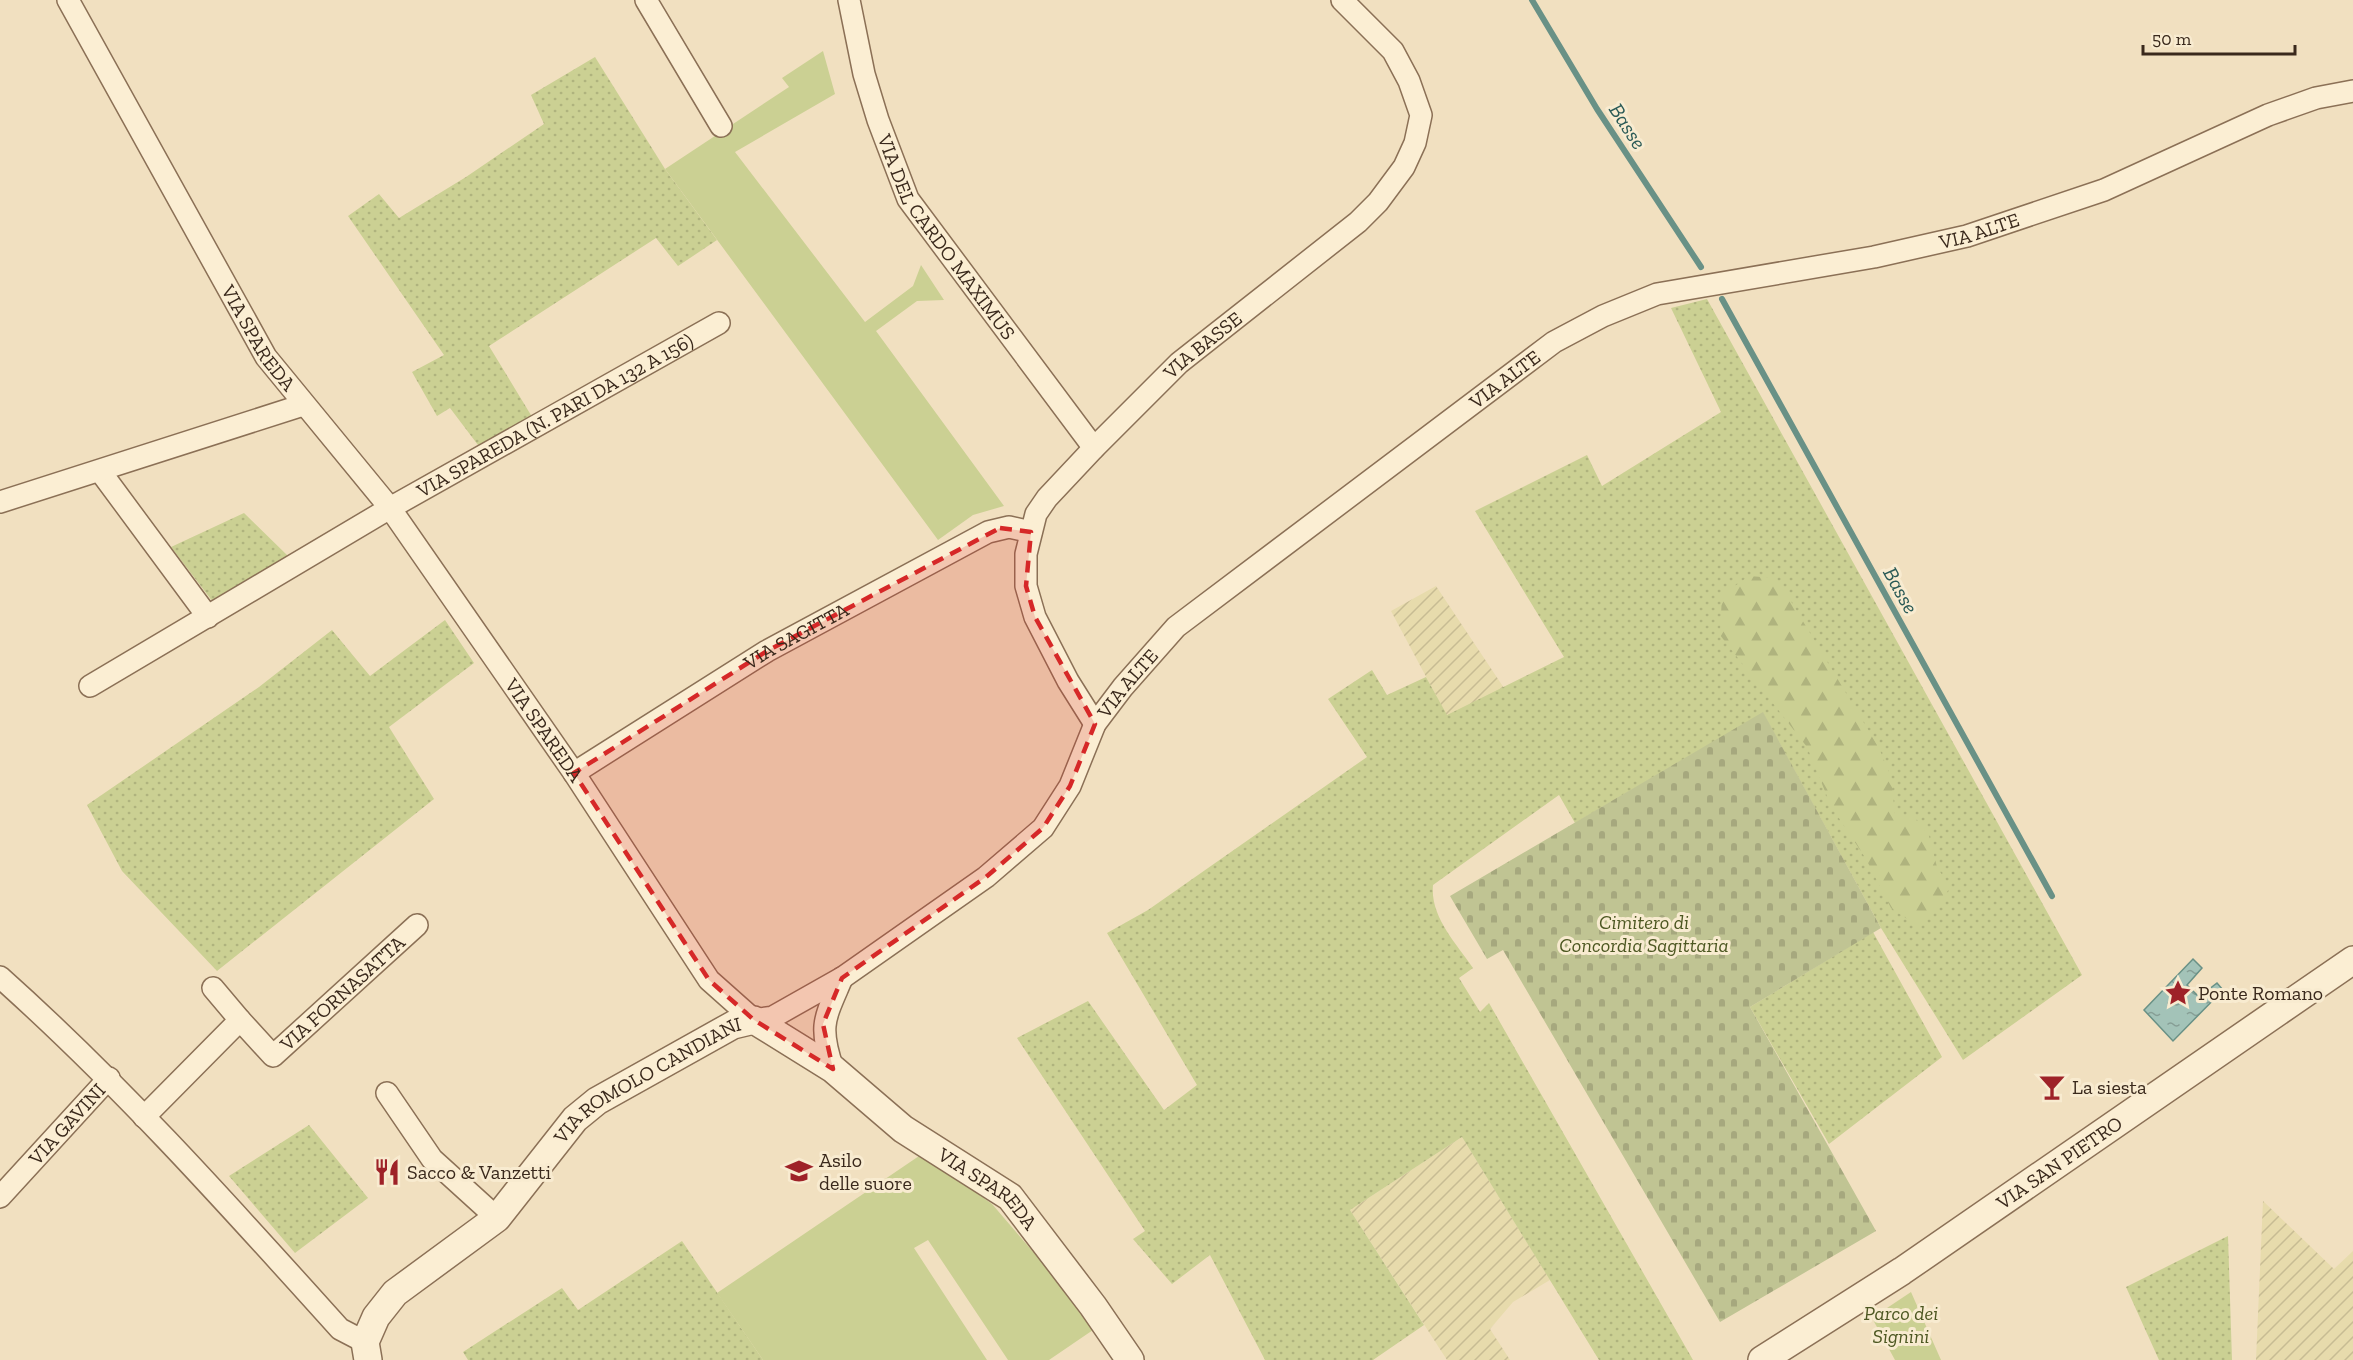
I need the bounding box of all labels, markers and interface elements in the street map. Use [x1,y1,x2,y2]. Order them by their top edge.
scale bar [2143,18,2294,56]
text: 50 m [2152,28,2192,50]
water label: Basse [1604,98,1652,154]
street label: VIA DEL CARDO MAXIMUS [872,130,1021,344]
street label: VIA ALTE [1936,207,2022,254]
street label: VIA SPAREDA [216,280,301,397]
street label: VIA BASSE [1157,306,1247,385]
street label: VIA SPAREDA (N. PARI DA 132 A 156) [412,328,697,503]
street label: VIA ALTE [1464,345,1545,414]
water label: Basse [1878,562,1924,618]
street label: VIA SAGITTA [738,597,853,675]
street label: VIA ALTE [1091,644,1163,723]
street label: VIA SPAREDA [499,673,589,787]
park label: Cimitero di Concordia Sagittaria [1559,910,1729,957]
street label: VIA FORNASATTA [274,929,410,1056]
place icon: Ponte Romano [2163,978,2193,1008]
place label: Ponte Romano [2198,981,2323,1005]
street label: VIA ROMOLO CANDIANI [548,1012,743,1149]
bar icon: La siesta [2037,1072,2067,1102]
place label: La siesta [2072,1075,2147,1099]
street label: VIA GAVINI [23,1078,110,1171]
street label: VIA SAN PIETRO [1991,1111,2127,1215]
street label: VIA SPAREDA [933,1142,1043,1235]
place label: Asilo delle suore [819,1148,912,1195]
school or university icon: Asilo delle suore [784,1156,814,1186]
restaurant icon: Sacco & Vanzetti [372,1157,402,1187]
place label: Sacco & Vanzetti [407,1160,551,1184]
park label: Parco dei Signini [1864,1301,1938,1348]

